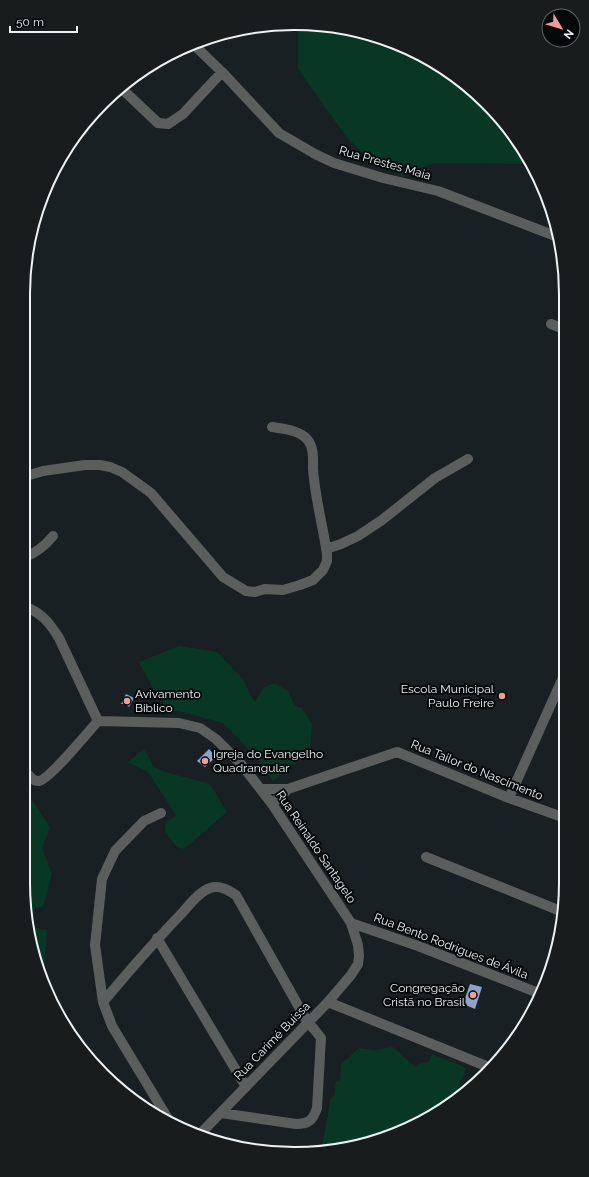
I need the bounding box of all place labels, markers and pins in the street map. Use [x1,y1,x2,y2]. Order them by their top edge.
place label: Escola Municipal Paulo Freire [401,682,495,710]
place label: Avivamento Biblico [135,687,201,715]
marker: Escola Municipal Paulo Freire [497,691,507,701]
marker: Avivamento Biblico [122,696,132,706]
place label: Igreja do Evangelho Quadrangular [213,747,323,775]
marker: Igreja do Evangelho Quadrangular [200,756,210,766]
place label: Congregação Cristã no Brasil [383,981,466,1009]
marker: Congregação Cristã no Brasil [468,990,478,1000]

